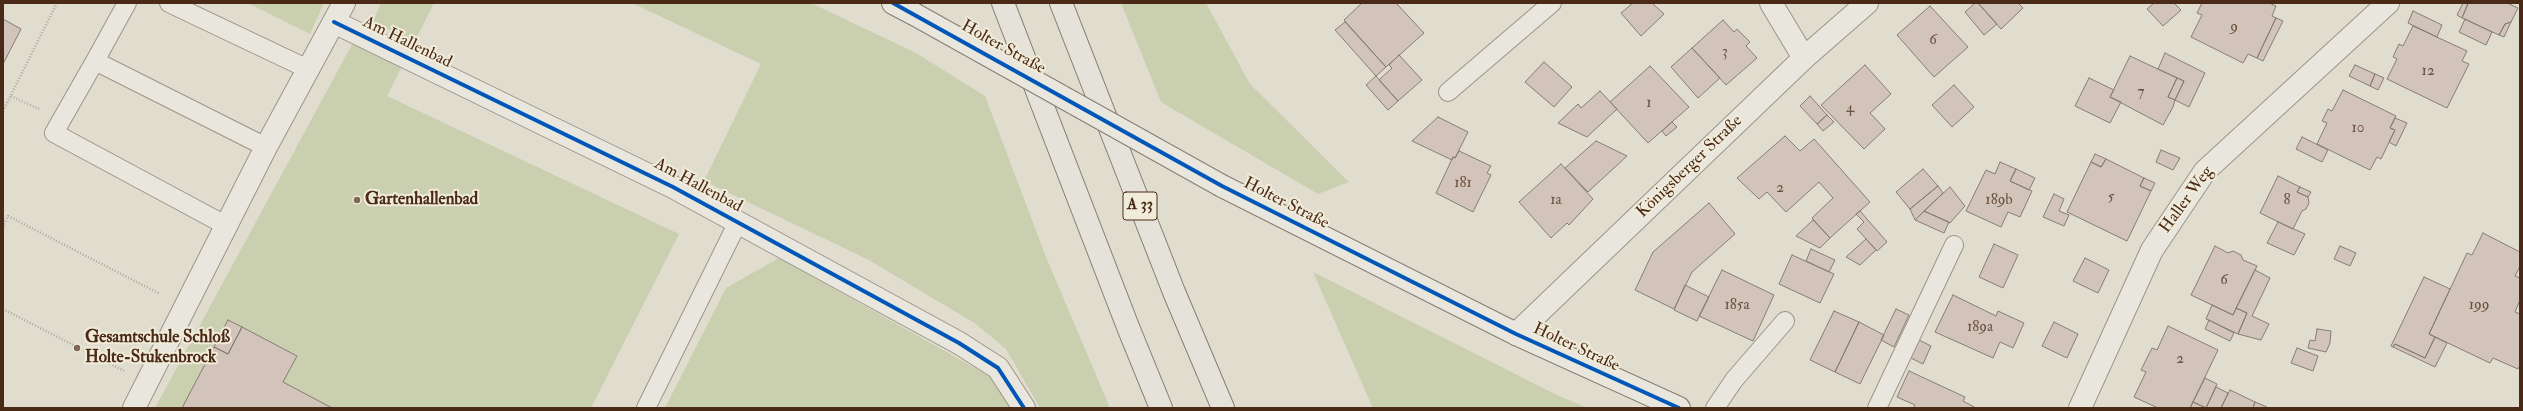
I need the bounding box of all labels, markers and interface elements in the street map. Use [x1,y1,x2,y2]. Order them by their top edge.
street label: Am Hallenbad [359,13,455,73]
street label: Holter Straße [957,17,1049,79]
house number: 9 [2230,19,2238,37]
house number: 6 [1929,32,1937,50]
house number: 3 [1722,44,1728,62]
house number: 12 [2422,63,2434,81]
house number: 7 [2138,84,2144,102]
house number: 1 [1646,95,1652,113]
house number: 4 [1846,100,1854,118]
street label: Königsberger Straße [1633,111,1747,223]
house number: 10 [2352,120,2364,138]
street label: Am Hallenbad [651,154,745,218]
street label: Haller Weg [2156,163,2218,237]
street label: Holter Straße [1240,174,1332,234]
house number: 181 [1454,175,1472,193]
house number: 2 [1776,180,1784,198]
house number: 5 [2108,189,2114,207]
place label: Gartenhallenbad [365,190,478,210]
road number: A 33 [1123,192,1157,220]
house number: 1a [1550,192,1562,210]
house number: 189b [1985,192,2013,210]
house number: 8 [2283,192,2291,210]
marker: Gartenhallenbad [352,195,362,205]
house number: 6 [2220,272,2228,290]
house number: 185a [1724,297,1750,315]
house number: 199 [2469,297,2489,315]
street label: Holter Straße [1529,319,1623,377]
house number: 189a [1967,319,1993,337]
place label: Gesamtschule Schloß Holte-Stukenbrock [85,328,230,368]
marker: Gesamtschule Schloß Holte-Stukenbrock [72,343,82,353]
house number: 2 [2176,351,2184,369]

